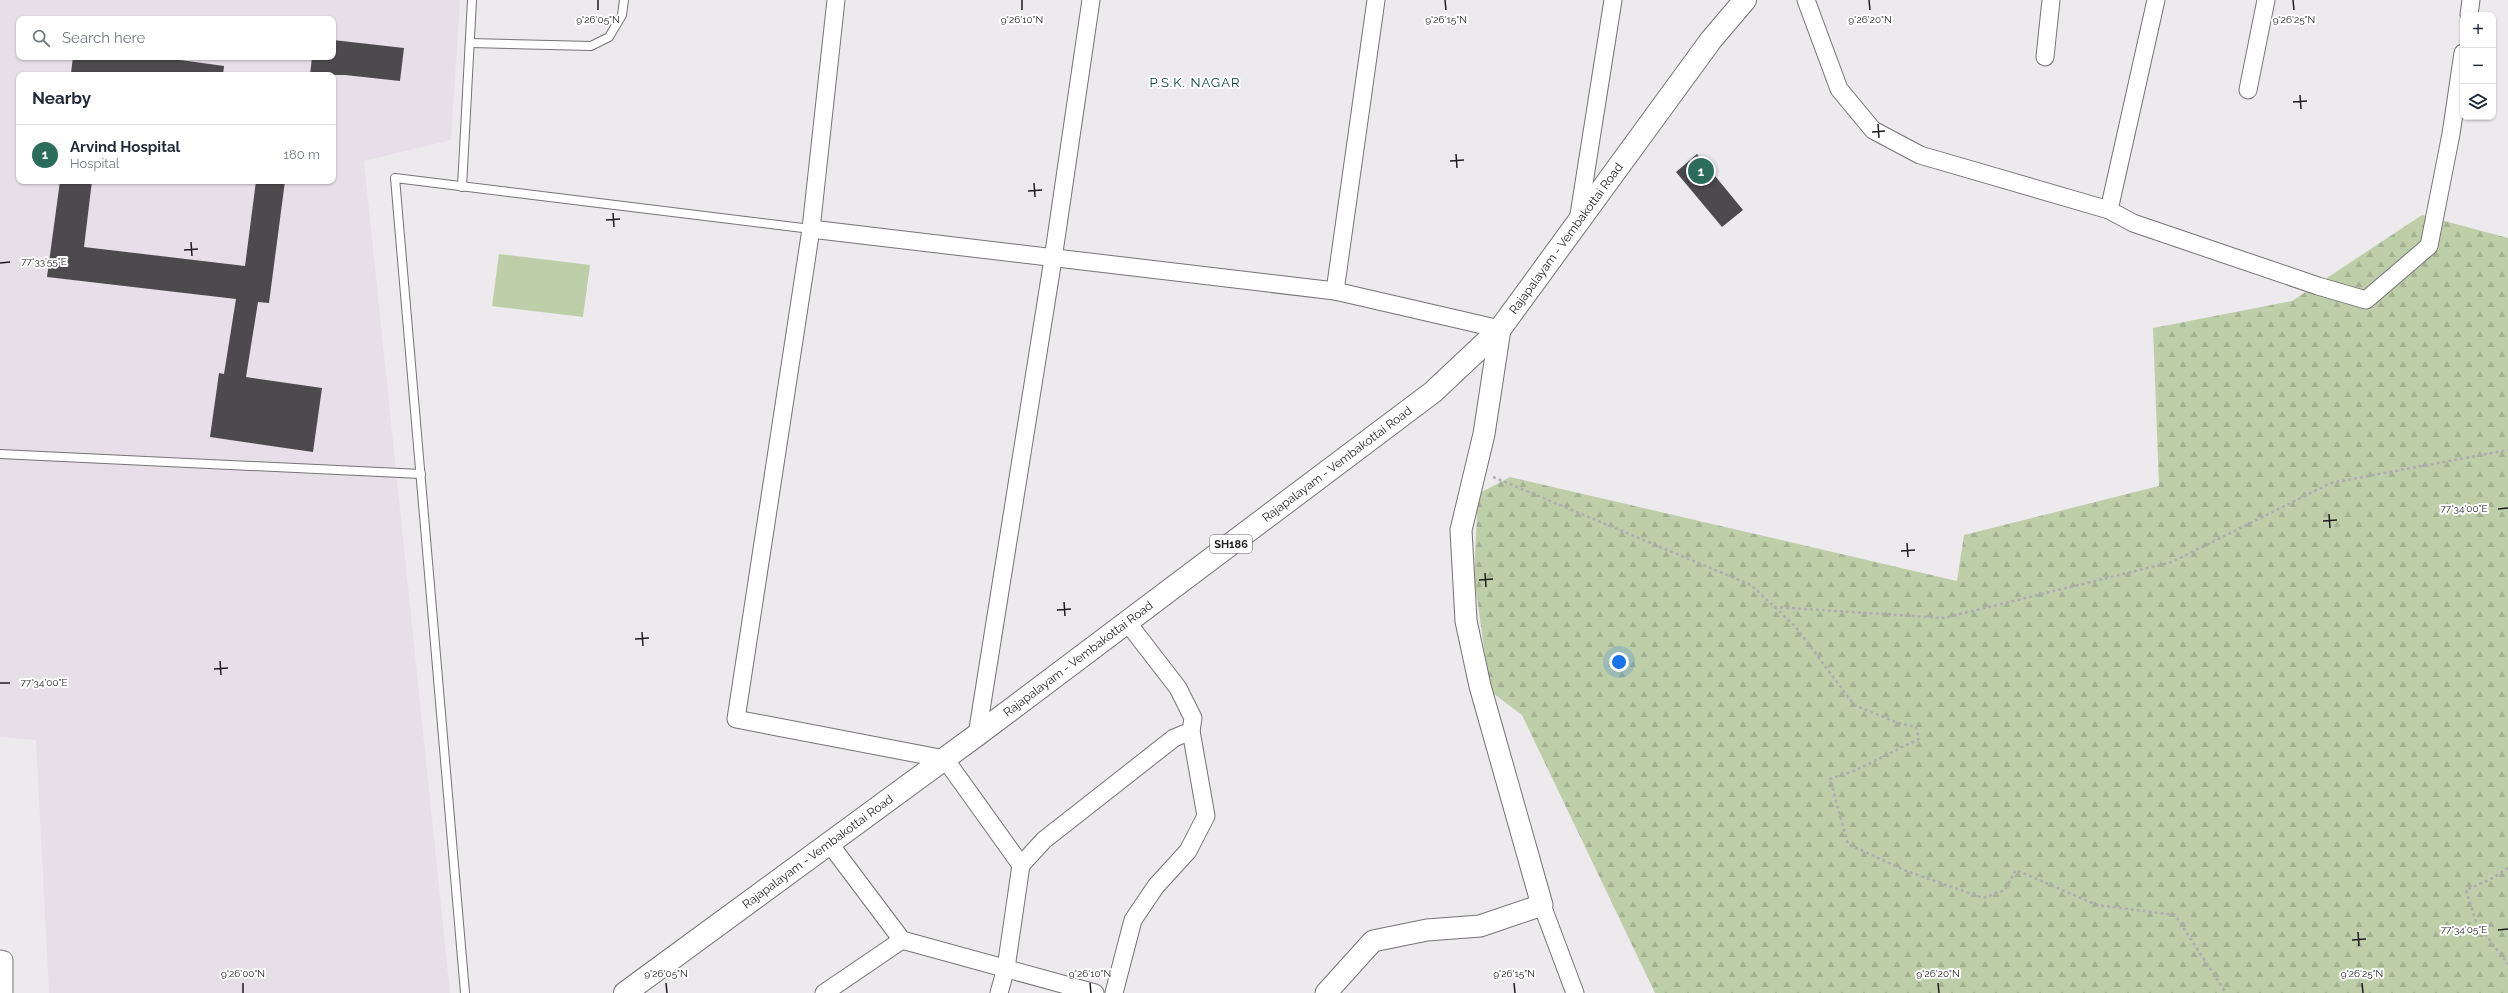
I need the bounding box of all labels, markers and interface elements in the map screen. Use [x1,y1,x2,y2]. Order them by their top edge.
map controls [2460,12,2496,120]
button: + [2460,12,2496,48]
text: 9°26'05"N [576,14,620,25]
text: 9°26'10"N [1001,14,1043,25]
text: 9°26'15"N [1425,14,1467,25]
text: 9°26'20"N [1848,14,1892,25]
text: 9°26'25"N [2273,14,2315,25]
search box [16,16,336,60]
icon: search [30,27,52,49]
text: Search here [62,29,145,47]
button: − [2460,48,2496,84]
district label: P.S.K. NAGAR [1150,75,1240,90]
button: layers [2460,84,2496,120]
text: Nearby [32,88,91,108]
text: Arvind Hospital [70,138,180,156]
text: 1 [42,147,48,162]
text: 180 m [284,147,320,162]
text: Hospital [70,156,119,171]
pin: 1 [1688,156,1714,186]
street label: Rajapalayam - Vembakottai Road [1506,160,1626,317]
text: 77°33'55"E [21,256,67,267]
street label: Rajapalayam - Vembakottai Road [1260,403,1415,525]
text: 77°34'00"E [2440,503,2488,514]
road number: SH186 [1210,535,1252,553]
street label: Rajapalayam - Vembakottai Road [1001,598,1156,720]
your location [1609,652,1629,672]
text: 77°34'00"E [20,677,68,688]
street label: Rajapalayam - Vembakottai Road [740,792,896,912]
text: 77°34'05"E [2441,924,2487,935]
text: 9°26'00"N [221,968,265,979]
text: 9°26'05"N [644,968,688,979]
text: 9°26'10"N [1069,968,1111,979]
text: 9°26'15"N [1493,968,1535,979]
text: 9°26'20"N [1916,968,1960,979]
text: 9°26'25"N [2341,968,2383,979]

